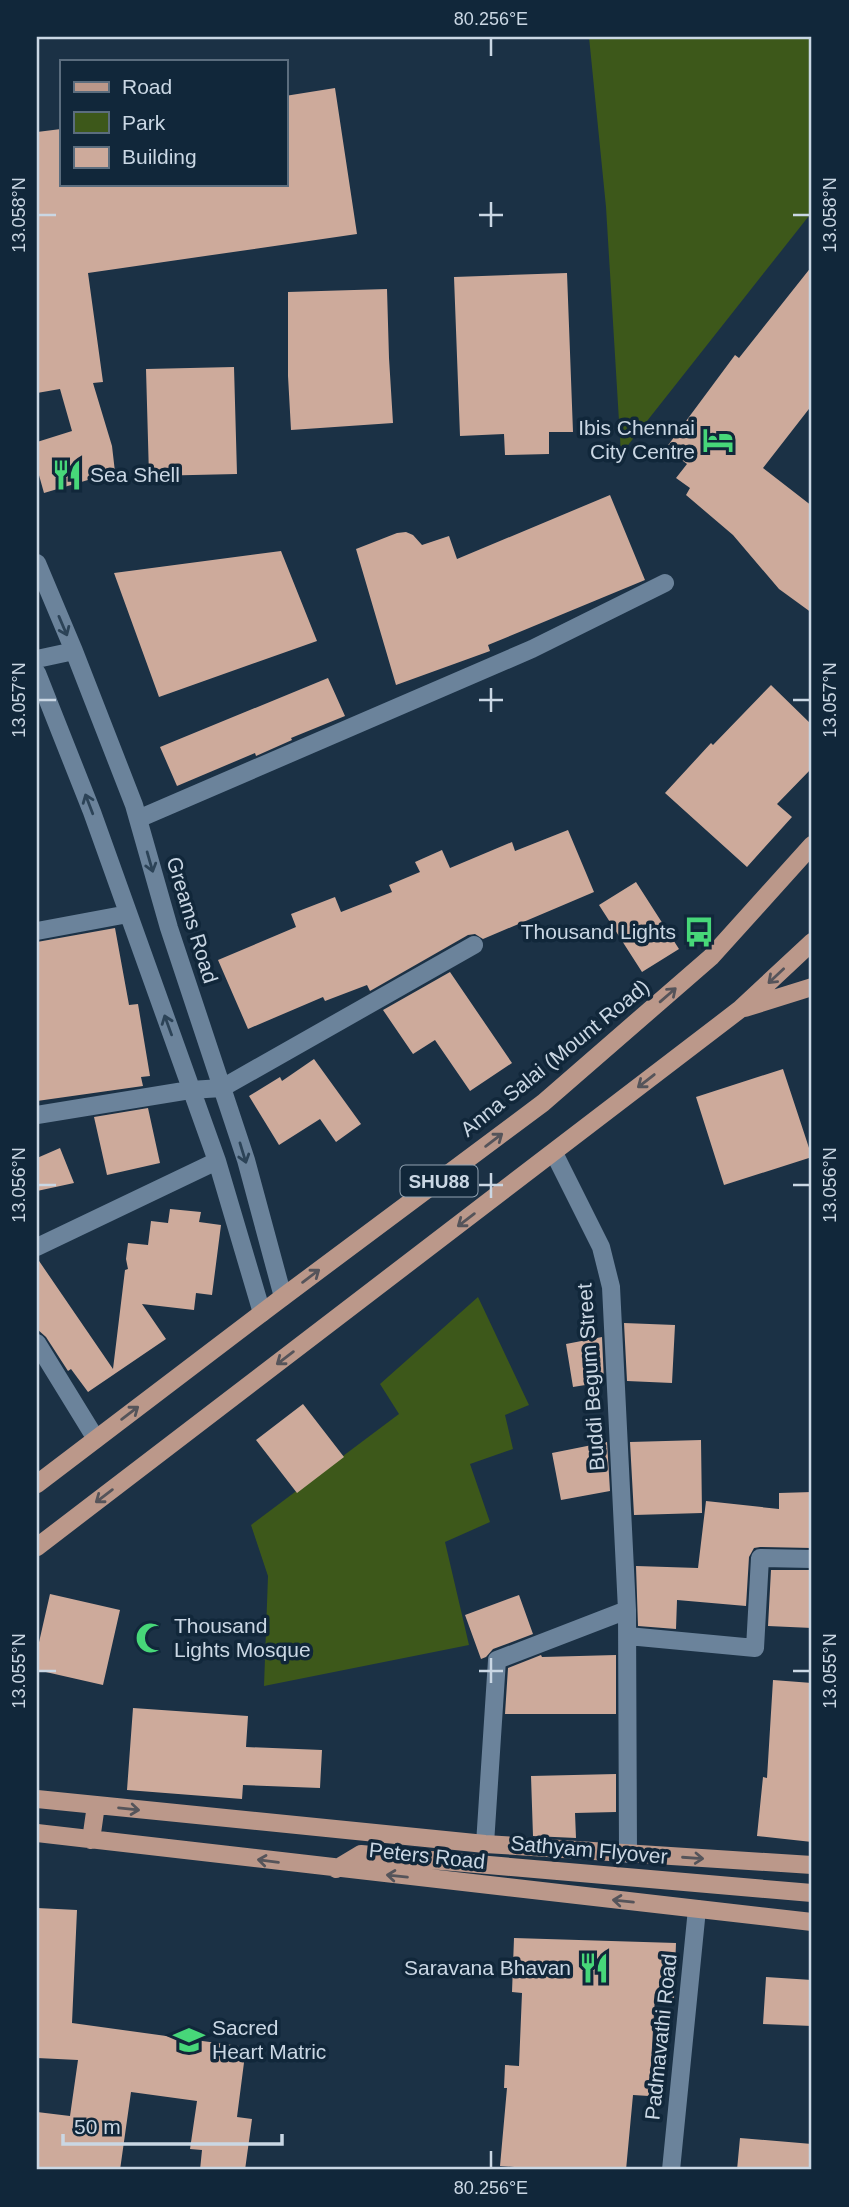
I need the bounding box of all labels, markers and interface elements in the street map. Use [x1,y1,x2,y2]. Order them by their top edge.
text: 80.256°E [454,9,528,29]
legend [60,60,287,186]
text: Road [122,75,172,98]
text: Park [122,111,166,134]
text: Building [122,145,197,168]
text: 13.058°N [9,177,29,253]
text: 13.058°N [820,177,840,253]
place label: Ibis Chennai City Centre [578,416,695,463]
hotel icon: Ibis Chennai City Centre [701,423,735,457]
restaurant icon: Sea Shell [50,458,84,492]
place label: Sea Shell [90,463,180,486]
one-way arrow [57,615,70,636]
text: 13.057°N [9,662,29,738]
text: 13.057°N [820,662,840,738]
one-way arrow [81,794,94,815]
one-way arrow [144,850,157,873]
street label: Greams Road [162,854,223,986]
bus stop icon: Thousand Lights [682,915,716,949]
place label: Thousand Lights [521,920,676,943]
one-way arrow [768,968,785,985]
street label: Anna Salai (Mount Road) [456,974,654,1141]
one-way arrow [659,987,677,1003]
one-way arrow [160,1015,173,1037]
one-way arrow [637,1074,656,1089]
one-way arrow [484,1133,503,1147]
one-way arrow [238,1142,251,1164]
text: 13.056°N [9,1147,29,1223]
text: 13.056°N [820,1147,840,1223]
road number: SHU88 [400,1166,478,1196]
one-way arrow [457,1213,475,1228]
one-way arrow [301,1268,320,1283]
street label: Buddi Begum Street [572,1282,609,1472]
one-way arrow [276,1351,295,1366]
one-way arrow [120,1406,139,1421]
one-way arrow [95,1489,114,1504]
place label: Thousand Lights Mosque [174,1614,311,1661]
mosque icon: Thousand Lights Mosque [134,1621,168,1655]
text: 13.055°N [9,1633,29,1709]
text: 13.055°N [820,1633,840,1709]
one-way arrow [117,1802,140,1815]
street label: Sathyam Flyover [510,1831,669,1868]
street label: Peters Road [368,1838,486,1873]
one-way arrow [681,1852,704,1865]
one-way arrow [257,1854,280,1867]
one-way arrow [386,1869,408,1882]
one-way arrow [612,1894,635,1907]
restaurant icon: Saravana Bhavan [577,1951,611,1985]
street label: Padmavathi Road [640,1953,681,2121]
place label: Saravana Bhavan [404,1956,571,1979]
place label: Sacred Heart Matric [212,2016,326,2063]
school or university icon: Sacred Heart Matric [172,2023,206,2057]
scale bar [63,2102,282,2146]
text: 50 m [74,2115,121,2138]
text: 80.256°E [454,2178,528,2198]

